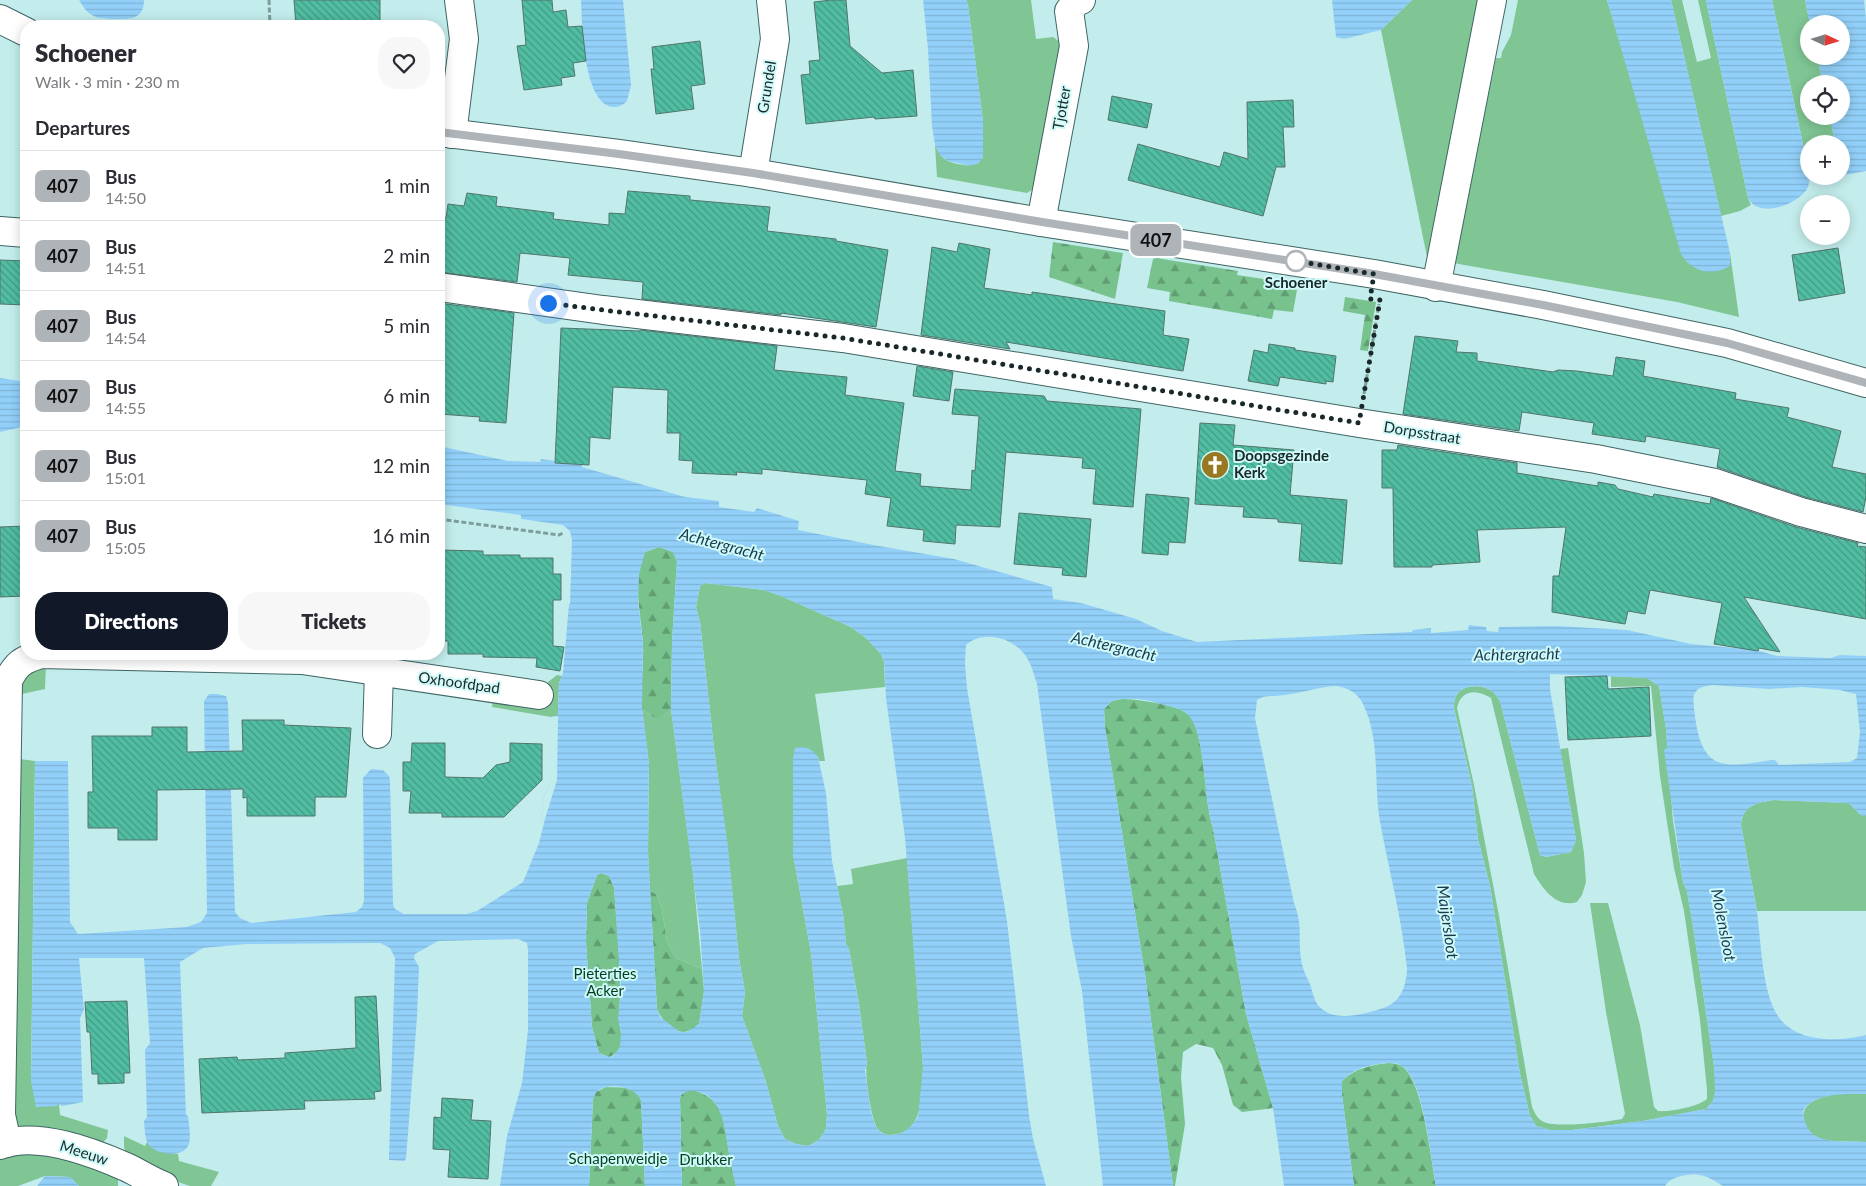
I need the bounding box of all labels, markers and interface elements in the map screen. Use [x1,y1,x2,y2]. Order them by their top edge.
north arrow [1800,15,1850,65]
map controls [1800,15,1850,245]
button: heart [378,37,430,89]
text: Schoener [35,38,136,67]
street label: Grundel [753,59,779,114]
text: Walk · 3 min · 230 m [35,72,180,91]
button: locate [1800,75,1850,125]
street label: Tjotter [1048,84,1074,131]
text: Departures [35,116,130,139]
button: + [1800,135,1850,185]
text: Bus [105,165,136,188]
text: 1 min [383,174,430,197]
text: 407 [47,175,78,197]
text: 14:50 [105,188,146,207]
button: − [1800,195,1850,245]
line badge: 407 [1127,224,1185,256]
text: 407 [1140,229,1172,251]
text: Bus [105,235,136,258]
text: 2 min [383,244,430,267]
text: 407 [47,245,78,267]
marker: Schoener [1285,250,1307,272]
text: 14:51 [105,258,146,277]
place label: Schoener [1265,273,1328,291]
your location [536,291,561,316]
text: Bus [105,305,136,328]
text: 5 min [383,314,430,337]
text: 407 [47,315,78,337]
text: 14:54 [105,328,146,347]
text: Bus [105,375,136,398]
text: 6 min [383,384,430,407]
text: 407 [47,385,78,407]
text: 14:55 [105,398,146,417]
street label: Dorpsstraat [1382,417,1462,447]
text: Bus [105,445,136,468]
place label: Doopsgezinde Kerk [1234,446,1329,481]
church icon: Doopsgezinde Kerk [1200,450,1230,480]
text: 12 min [372,454,430,477]
text: 407 [47,455,78,477]
text: 15:01 [105,468,146,487]
text: Bus [105,515,136,538]
water label: Achtergracht [677,523,767,564]
text: 16 min [372,524,430,547]
text: 407 [47,525,78,547]
text: 15:05 [105,538,146,557]
button: Directions [35,592,228,650]
button: Tickets [238,592,430,650]
water label: Achtergracht [1069,626,1159,665]
water label: Achtergracht [1473,643,1561,664]
street label: Oxhoofdpad [417,667,501,697]
water label: Maijersloot [1434,884,1463,960]
water label: Molensloot [1708,887,1741,963]
park label: Pieterties Acker [574,964,636,999]
street label: Meeuw [58,1136,111,1168]
park label: Schapenweidje [569,1149,668,1167]
park label: Drukker [679,1150,733,1168]

